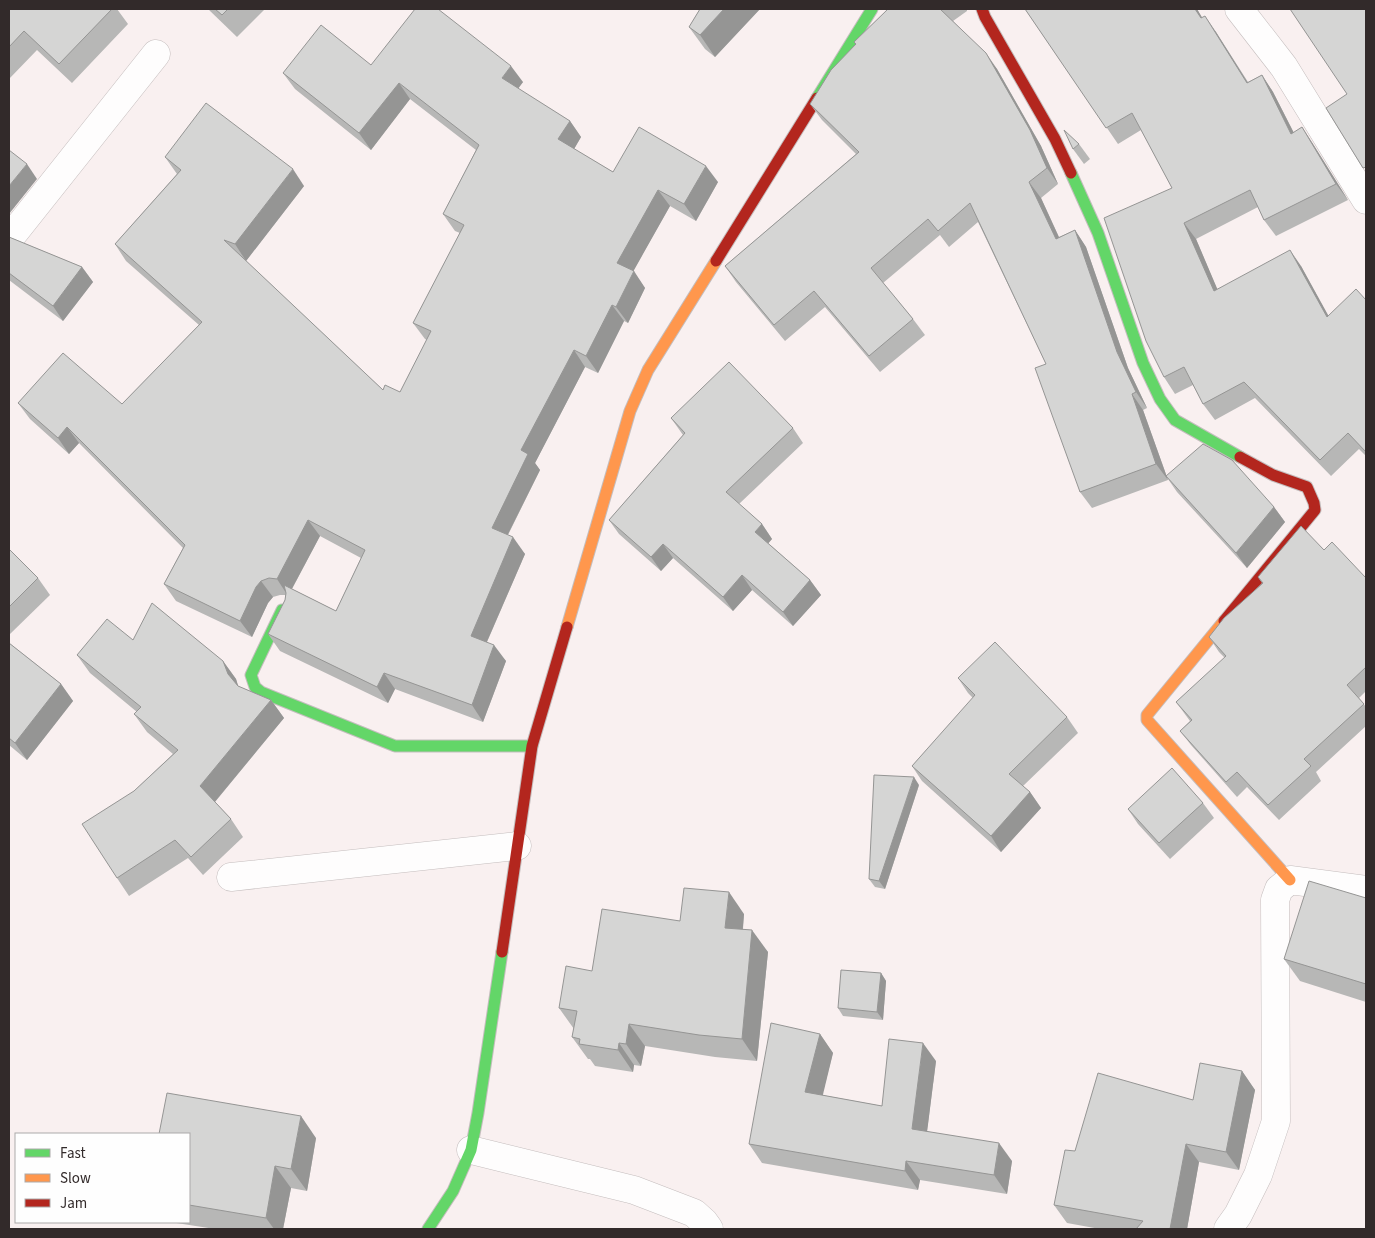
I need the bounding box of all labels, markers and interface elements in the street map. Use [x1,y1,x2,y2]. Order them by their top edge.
legend [15,1133,190,1223]
text: Fast [60,1143,86,1164]
text: Slow [60,1168,91,1189]
text: Jam [60,1193,87,1214]

